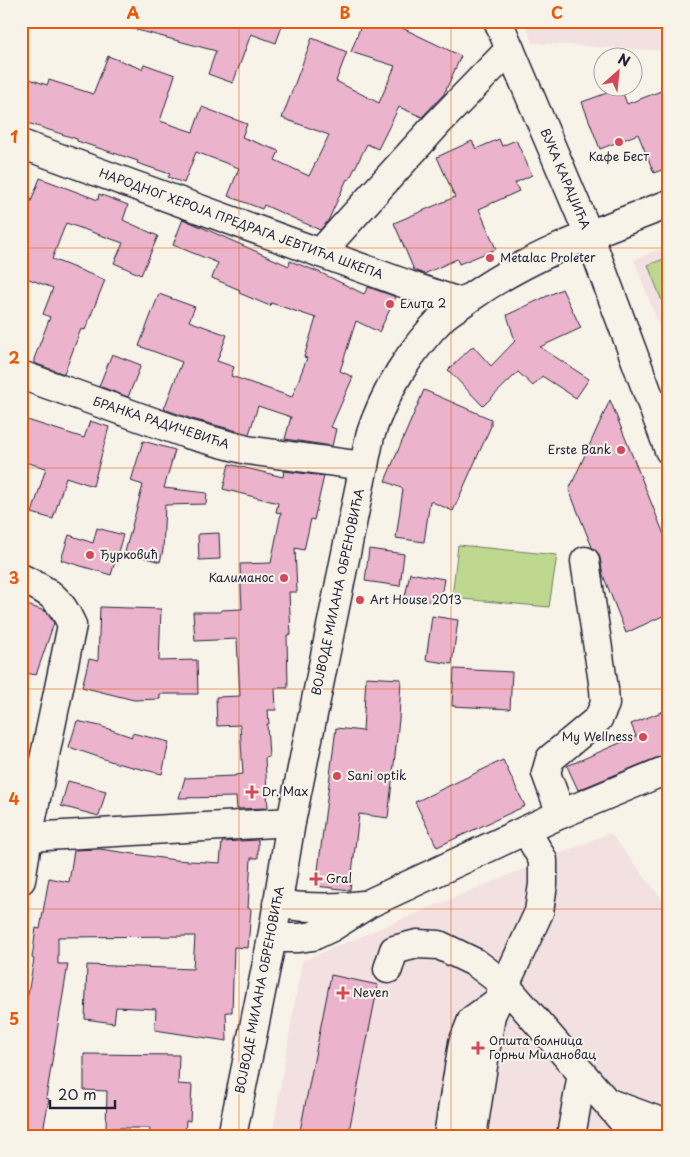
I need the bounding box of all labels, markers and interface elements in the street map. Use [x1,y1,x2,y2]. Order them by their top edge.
text: A [127,0,140,24]
text: B [340,0,351,24]
text: C [551,0,563,24]
north arrow [592,48,642,98]
text: N [614,48,634,72]
text: 1 [10,124,18,148]
street label: ВУКА КАРАЏИЋА [537,125,595,232]
marker: Кафе Бест [613,136,625,148]
place label: Кафе Бест [589,147,649,165]
street label: НАРОДНОГ ХЕРОЈА ПРЕДРАГА ЈЕВТИЋА ШКЕПА [97,163,386,283]
place label: Metalac Proleter [500,248,596,266]
marker: Metalac Proleter [484,252,496,264]
place label: Елита 2 [400,294,446,312]
marker: Елита 2 [384,298,396,310]
text: 2 [8,345,20,369]
street label: БРАНКА РАДИЧЕВИЋА [91,391,232,453]
place label: Erste Bank [548,440,611,458]
marker: Erste Bank [615,444,627,456]
street label: ВОЈВОДЕ МИЛАНА ОБРЕНОВИЋА [306,487,368,697]
place label: Ђурковић [100,545,158,563]
marker: Ђурковић [84,549,96,561]
text: 3 [9,565,19,589]
place label: Калиманос [208,568,274,586]
marker: Калиманос [278,572,290,584]
place label: Art House 2013 [370,590,462,608]
marker: Art House 2013 [354,594,366,606]
place label: My Wellness [562,727,633,745]
marker: My Wellness [637,731,649,743]
place label: Sani optik [347,766,406,784]
marker: Sani optik [331,770,343,782]
place label: Dr. Max [262,782,308,800]
text: 4 [9,786,20,810]
marker: Dr. Max [246,786,258,798]
place label: Gral [326,869,352,887]
marker: Gral [310,873,322,885]
street label: ВОЈВОДЕ МИЛАНА ОБРЕНОВИЋА [230,885,288,1095]
place label: Neven [353,983,389,1001]
marker: Neven [337,987,349,999]
text: 5 [9,1006,19,1030]
place label: Општа болница Горњи Милановац [489,1031,596,1063]
marker: Општа болница Горњи Милановац [471,1041,485,1055]
scale bar [50,1077,115,1109]
text: 20 m [58,1082,97,1105]

